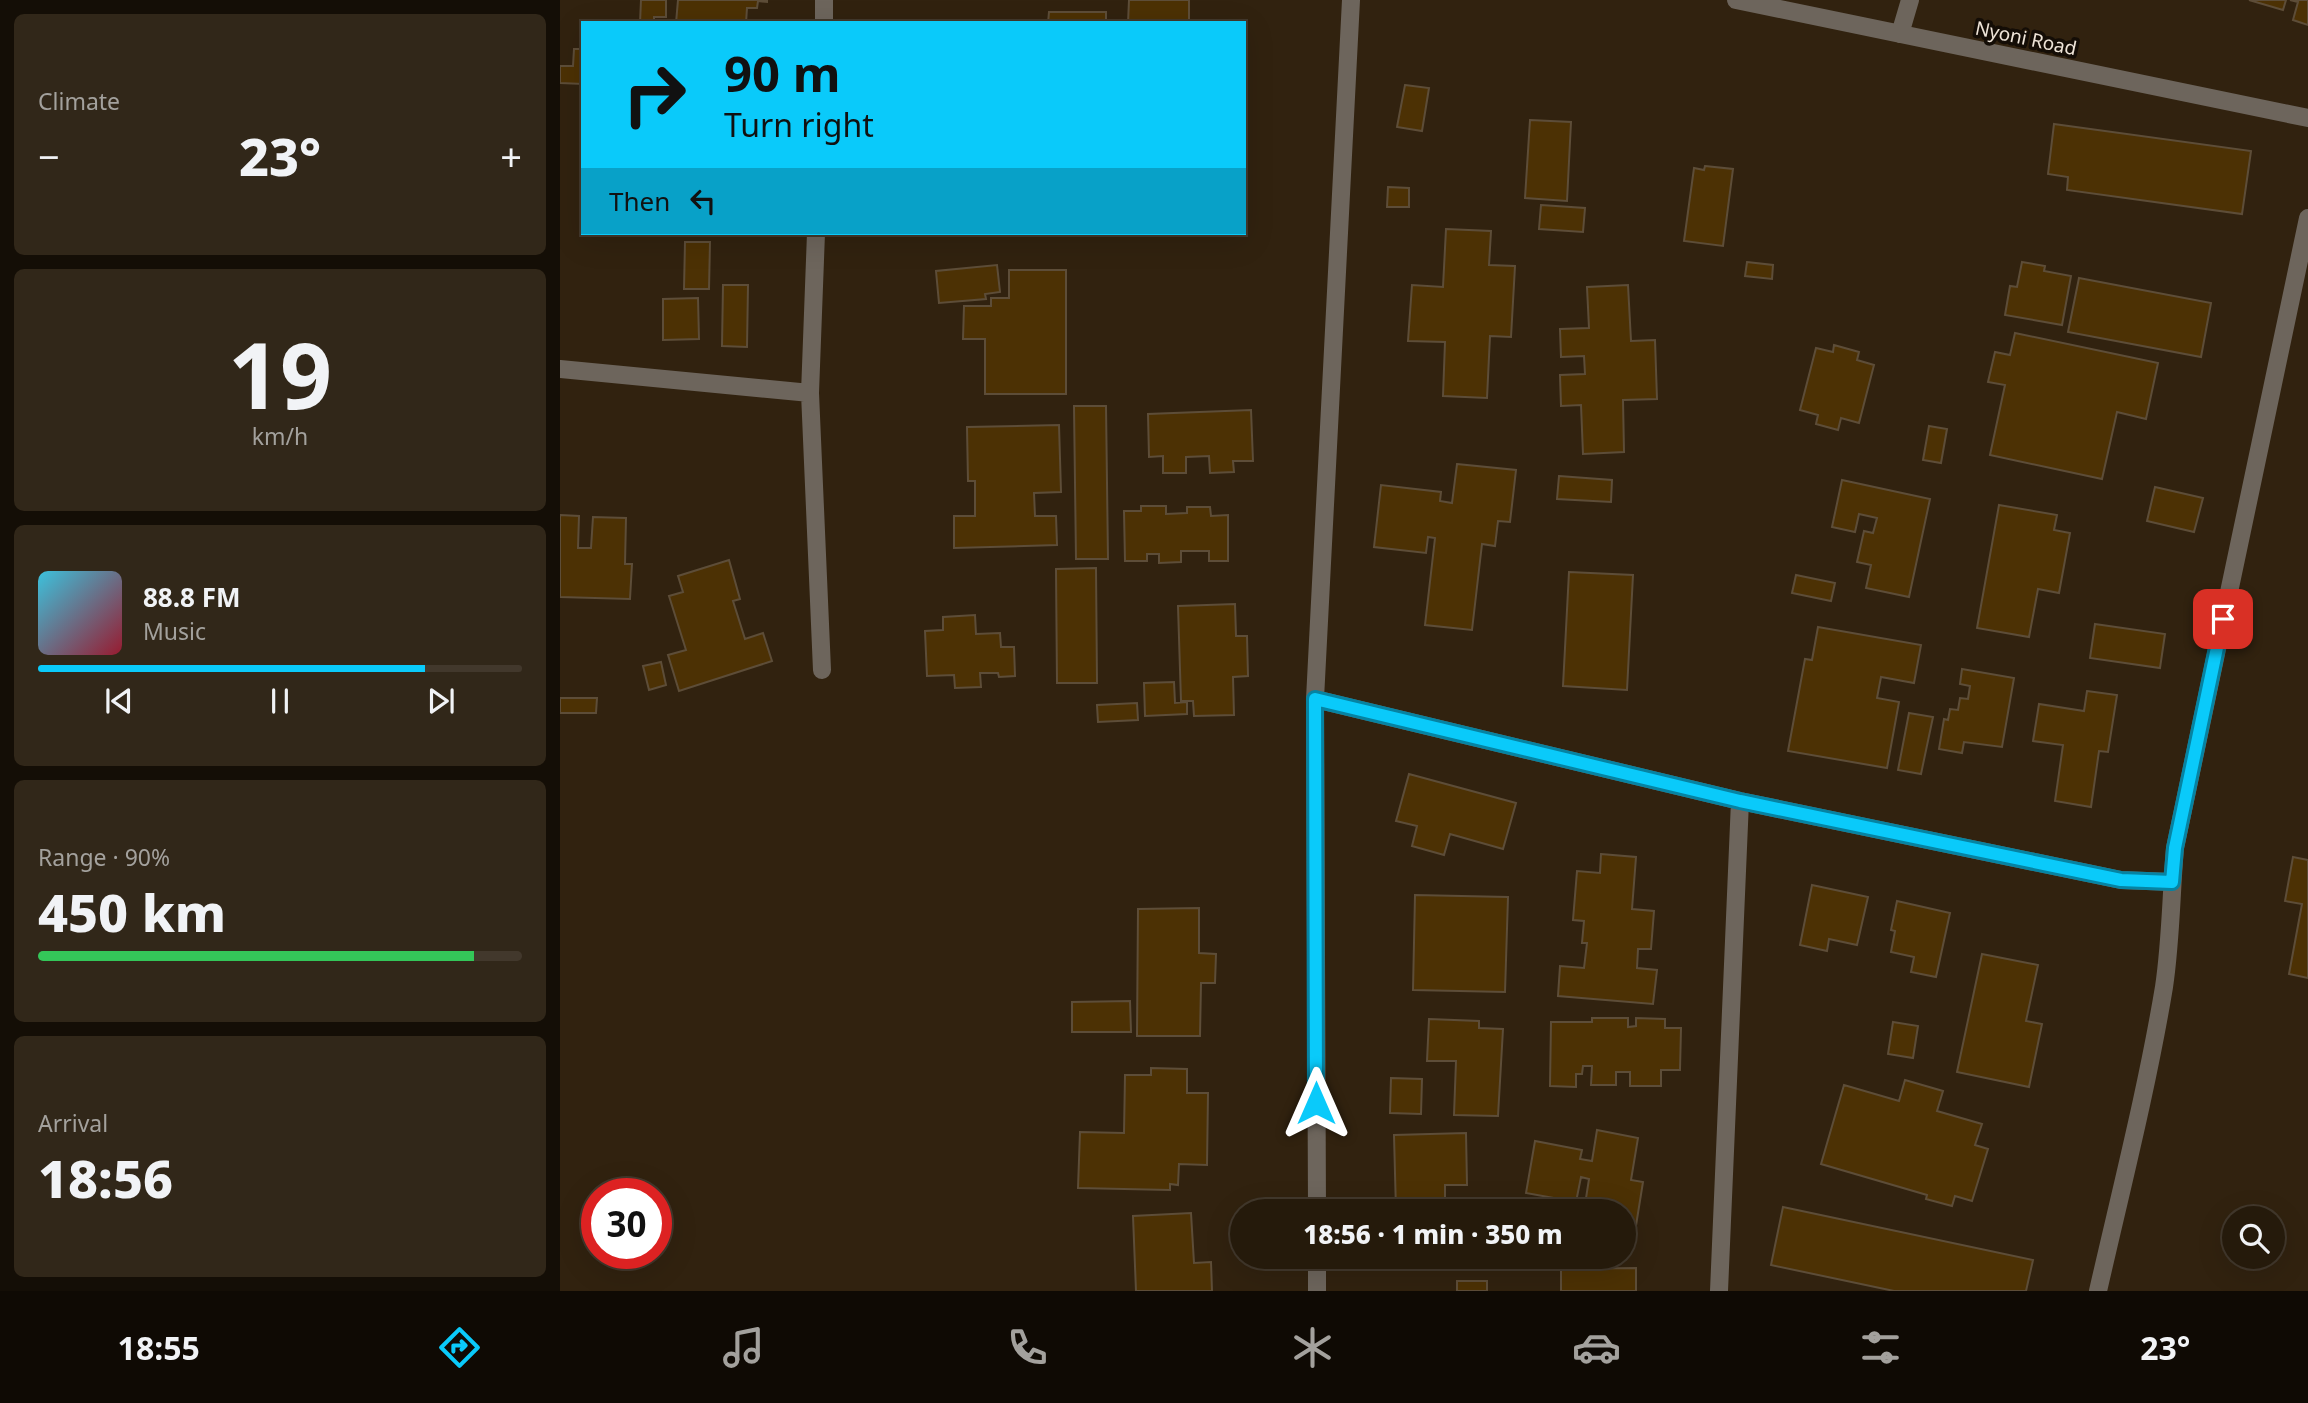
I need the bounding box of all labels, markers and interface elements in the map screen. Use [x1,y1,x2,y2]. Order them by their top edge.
street label: Nyoni Road [1973,15,2079,61]
text: 90 m [724,40,841,106]
icon: right [609,49,700,140]
text: Climate [38,85,120,117]
text: Turn right [724,103,874,146]
text: 23° [239,120,321,191]
text: − [38,130,60,182]
text: + [500,130,522,182]
icon: left [684,182,722,220]
text: Then [609,183,670,219]
text: 19 [228,312,332,436]
text: km/h [252,420,308,452]
text: 88.8 FM [143,579,240,615]
pin [2193,589,2253,649]
icon: arrive [2204,600,2242,638]
text: Music [143,615,206,647]
icon: previous [100,682,138,720]
icon: pause [261,682,299,720]
icon: next [422,682,460,720]
text: Range · 90% [38,841,170,873]
text: 450 km [38,876,226,947]
position arrow [1279,1066,1353,1140]
text: Arrival [38,1107,108,1139]
text: 18:56 [38,1142,173,1213]
speed limit sign: 30 [581,1178,672,1269]
map controls [2222,1206,2285,1269]
button: search [2222,1206,2285,1269]
text: 18:56 · 1 min · 350 m [1303,1216,1563,1252]
icon: directions [435,1323,484,1372]
icon: music [719,1323,768,1372]
icon: phone [1003,1323,1052,1372]
icon: climate [1288,1323,1337,1372]
icon: car [1572,1323,1621,1372]
icon: filters [1856,1323,1905,1372]
text: 18:55 [118,1326,200,1369]
text: 23° [2140,1326,2190,1369]

